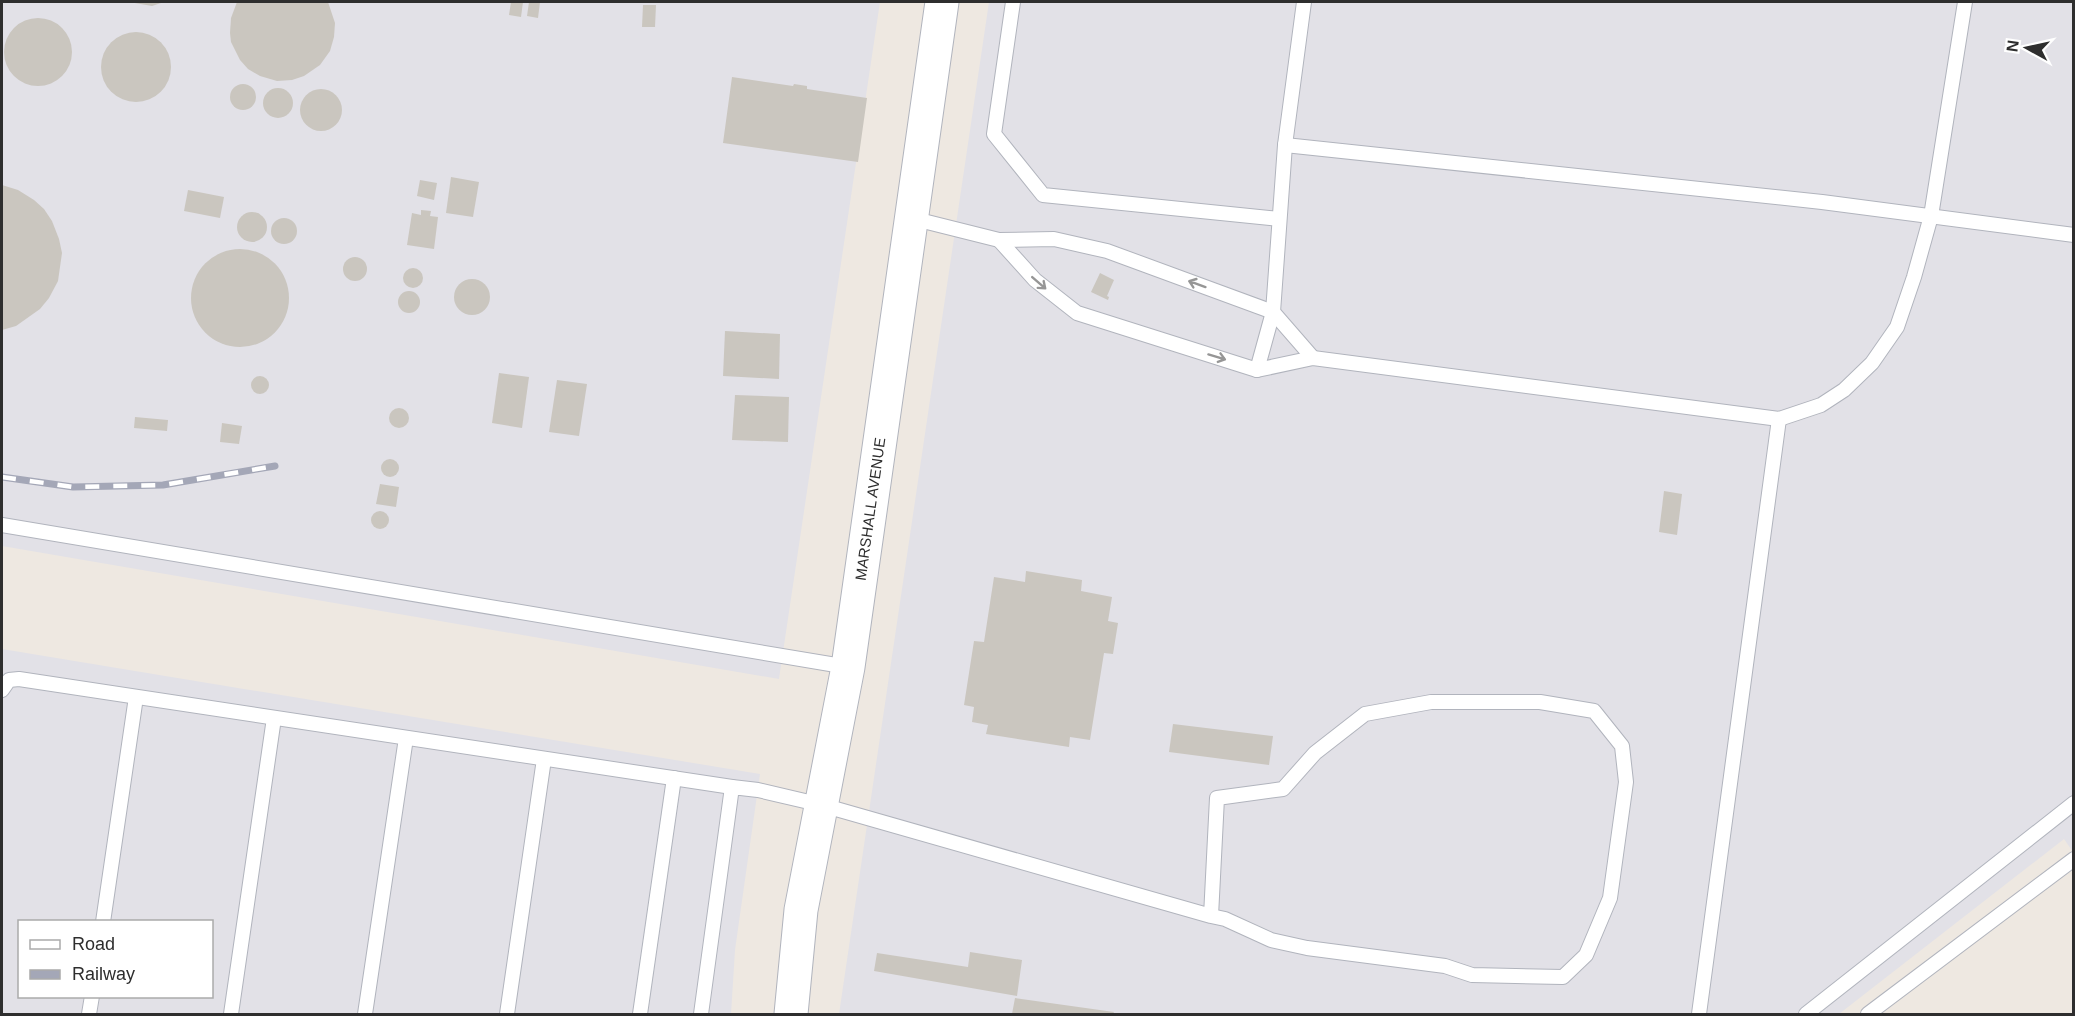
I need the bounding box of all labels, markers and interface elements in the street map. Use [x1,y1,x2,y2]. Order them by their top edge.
north arrow [1997,18,2057,78]
text: N [2003,39,2022,53]
one-way arrow [1031,276,1046,290]
one-way arrow [1188,278,1207,289]
one-way arrow [1207,352,1226,363]
street label: MARSHALL AVENUE [852,436,888,582]
legend [18,920,213,998]
text: Road [72,934,115,954]
text: Railway [72,964,135,984]

